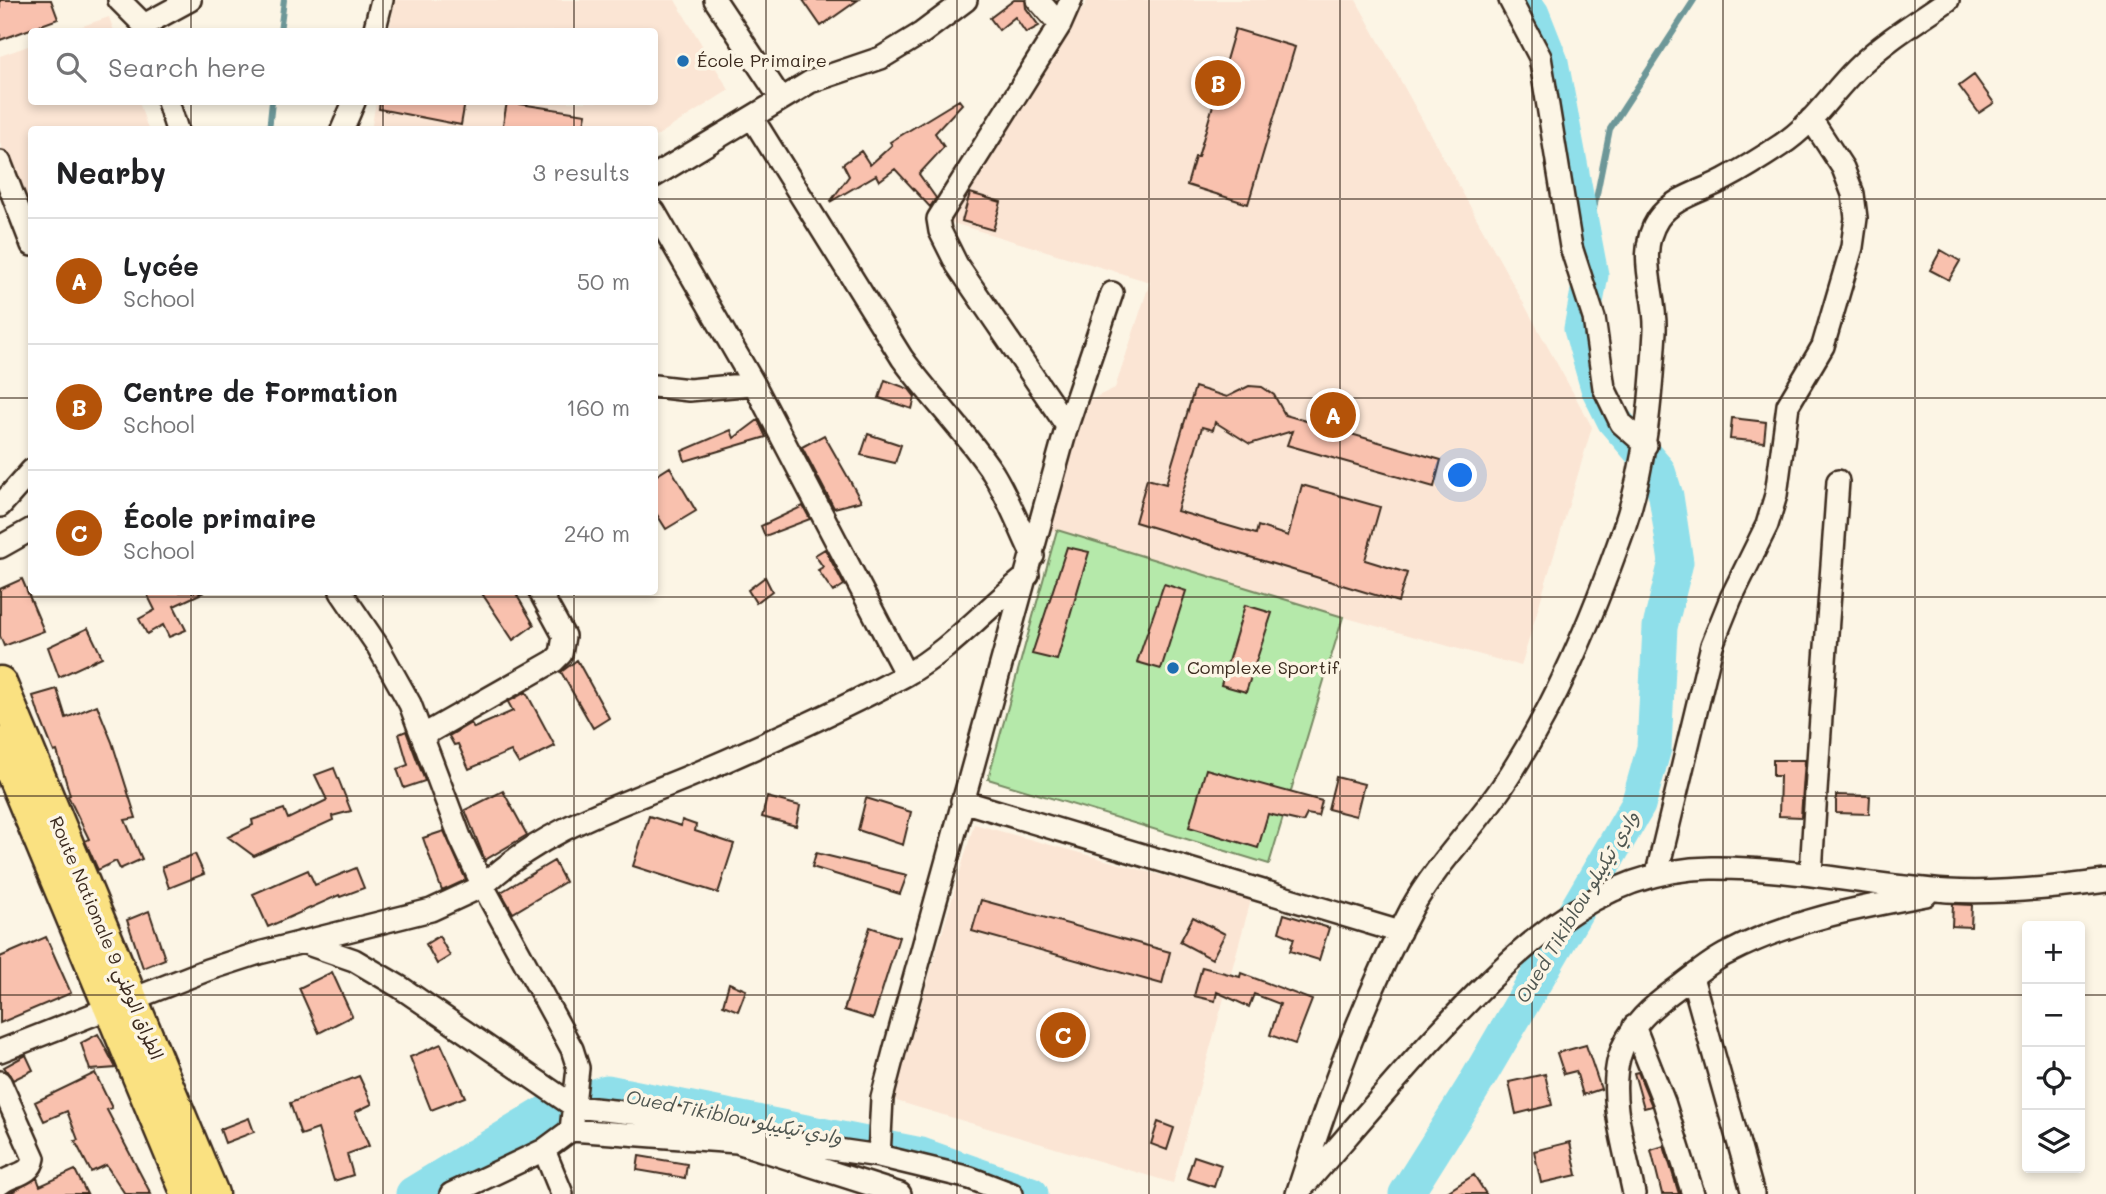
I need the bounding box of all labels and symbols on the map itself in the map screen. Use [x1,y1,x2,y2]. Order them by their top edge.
place label: École Primaire [697,48,827,72]
marker: École Primaire [675,53,691,69]
pin: B [1195,57,1241,109]
pin: A [1310,389,1356,441]
your location [1443,458,1477,492]
place label: Complexe Sportif [1187,655,1340,679]
marker: Complexe Sportif [1165,660,1181,676]
water label: Oued Tikiblou وادي تيكيبلو [1509,806,1646,1008]
street label: Route Nationale الطراق الوطني 9 [40,812,169,1065]
pin: C [1040,1009,1086,1061]
water label: Oued Tikiblou وادي تيكيبلو [624,1083,844,1152]

